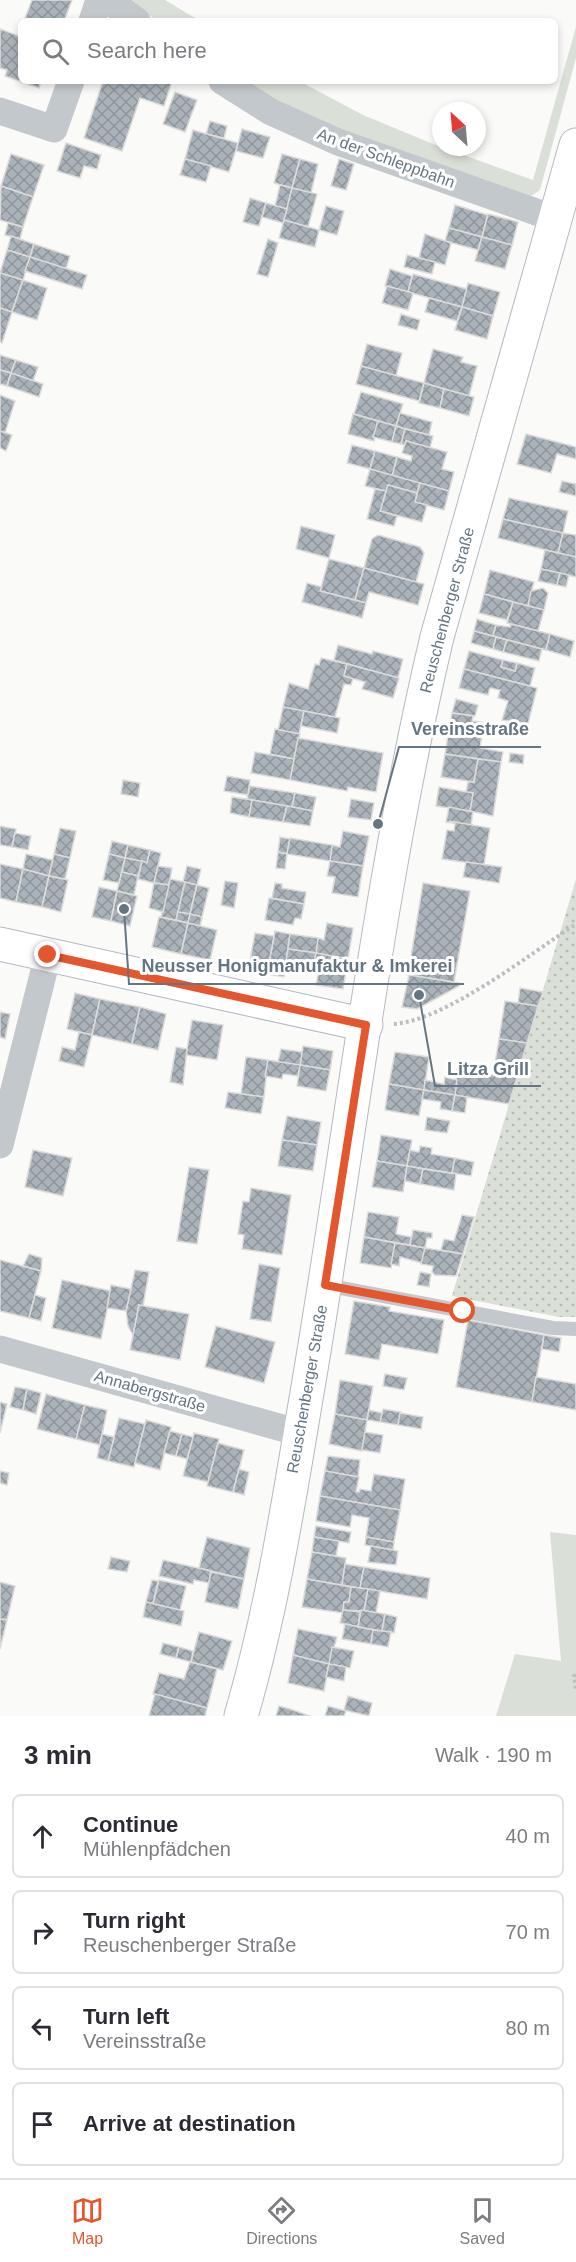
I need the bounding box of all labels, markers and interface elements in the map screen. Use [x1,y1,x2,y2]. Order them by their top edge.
search box [18,18,558,84]
icon: search [39,35,72,68]
text: Search here [87,38,207,63]
north arrow [432,102,486,156]
street label: An der Schleppbahn [315,125,457,191]
street label: Reuschenberger Straße [417,525,477,695]
callout: Vereinsstraße [399,711,541,747]
text: Vereinsstraße [411,719,529,739]
route end [34,941,60,967]
callout: Neusser Honigmanufaktur & Imkerei [129,948,464,984]
text: Neusser Honigmanufaktur & Imkerei [141,956,453,976]
callout: Litza Grill [435,1050,541,1086]
text: Litza Grill [447,1059,529,1079]
route start [449,1297,475,1323]
street label: Reuschenberger Straße [284,1303,330,1475]
street label: Annabergstraße [93,1367,208,1415]
text: 3 min [24,1740,92,1770]
text: Walk · 190 m [435,1744,552,1766]
text: Continue [83,1812,178,1837]
icon: ahead [26,1820,59,1853]
text: 40 m [506,1825,550,1847]
text: Mühlenpfädchen [83,1838,231,1860]
text: Turn right [83,1908,185,1933]
icon: right [26,1916,59,1949]
text: 70 m [506,1921,550,1943]
text: Reuschenberger Straße [83,1934,296,1956]
text: Turn left [83,2004,169,2029]
icon: left [26,2012,59,2045]
text: 80 m [506,2017,550,2039]
text: Vereinsstraße [83,2030,206,2052]
icon: arrive [26,2108,59,2141]
text: Arrive at destination [83,2111,296,2136]
tab: Map [71,2194,104,2248]
tab: Directions [246,2194,317,2248]
tab: Saved [460,2194,505,2248]

